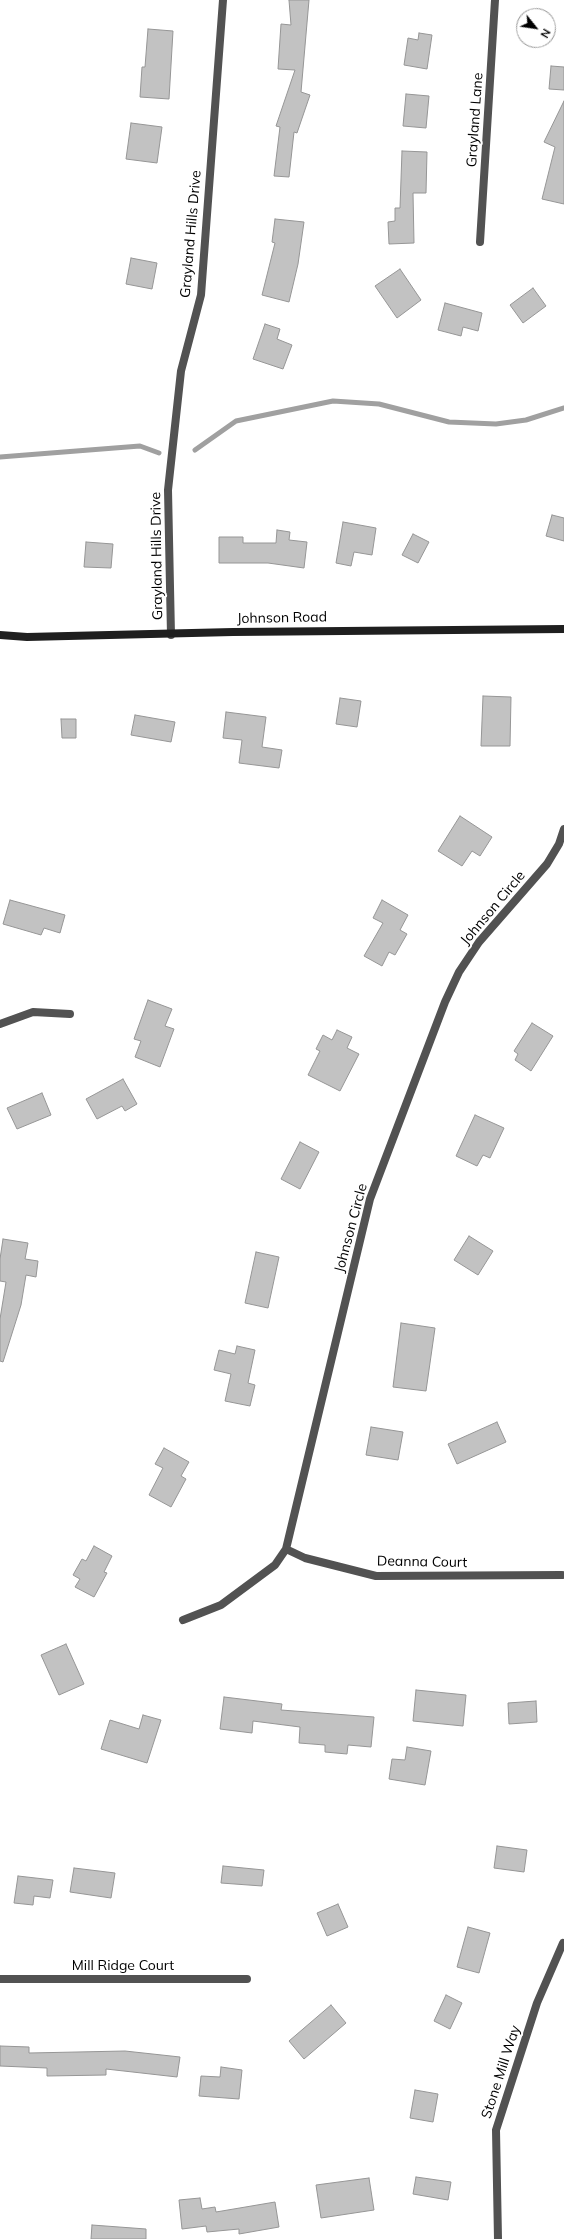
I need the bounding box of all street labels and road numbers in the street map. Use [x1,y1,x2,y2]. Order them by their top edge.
street label: Grayland Lane [463,72,487,168]
street label: Grayland Hills Drive [177,169,205,299]
street label: Grayland Hills Drive [147,492,167,620]
street label: Johnson Road [237,609,327,627]
street label: Johnson Circle [457,868,529,948]
street label: Johnson Circle [331,1182,371,1274]
street label: Deanna Court [377,1553,467,1571]
street label: Mill Ridge Court [72,1958,174,1974]
street label: Stone Mill Way [478,2023,524,2121]

